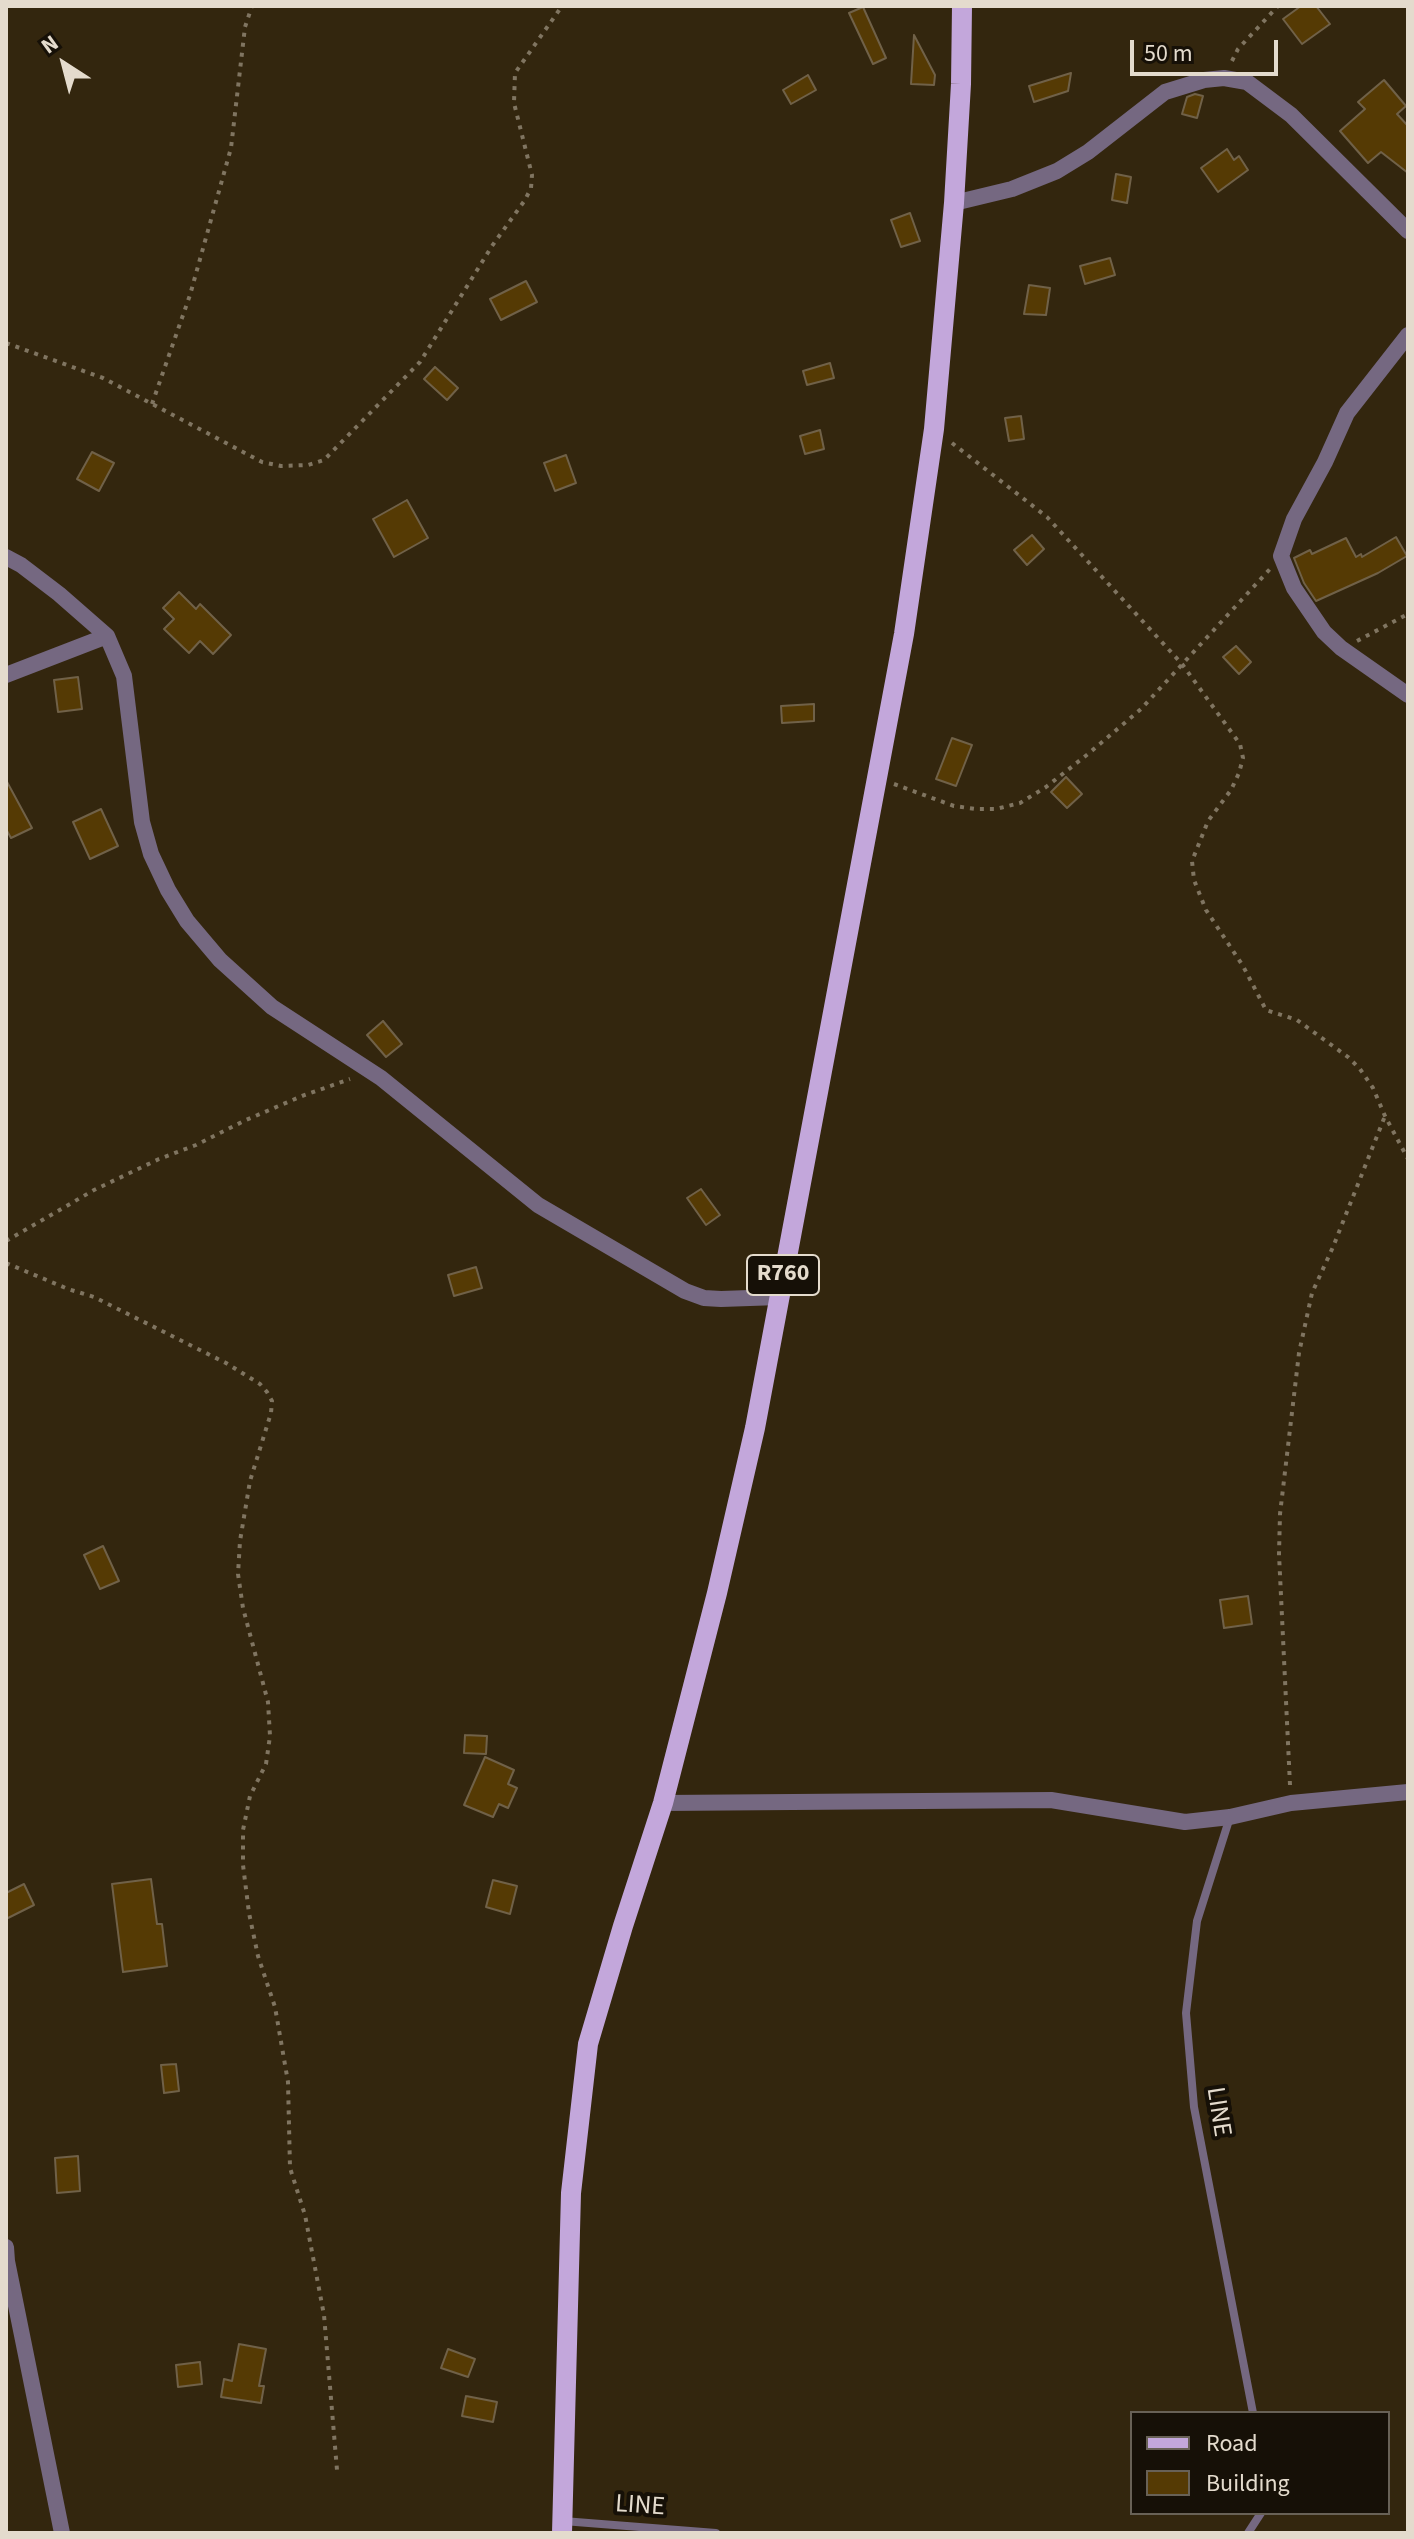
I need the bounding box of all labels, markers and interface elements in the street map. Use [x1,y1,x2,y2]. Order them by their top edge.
north arrow [24,24,104,104]
scale bar [1134,24,1282,74]
text: N [35,27,65,62]
text: 50 m [1144,36,1193,71]
road number: R760 [747,1255,819,1295]
street label: LINE [1198,2085,1236,2139]
legend [1130,2411,1390,2515]
text: Road [1206,2426,1258,2461]
text: Building [1206,2466,1290,2501]
street label: LINE [614,2490,666,2524]

